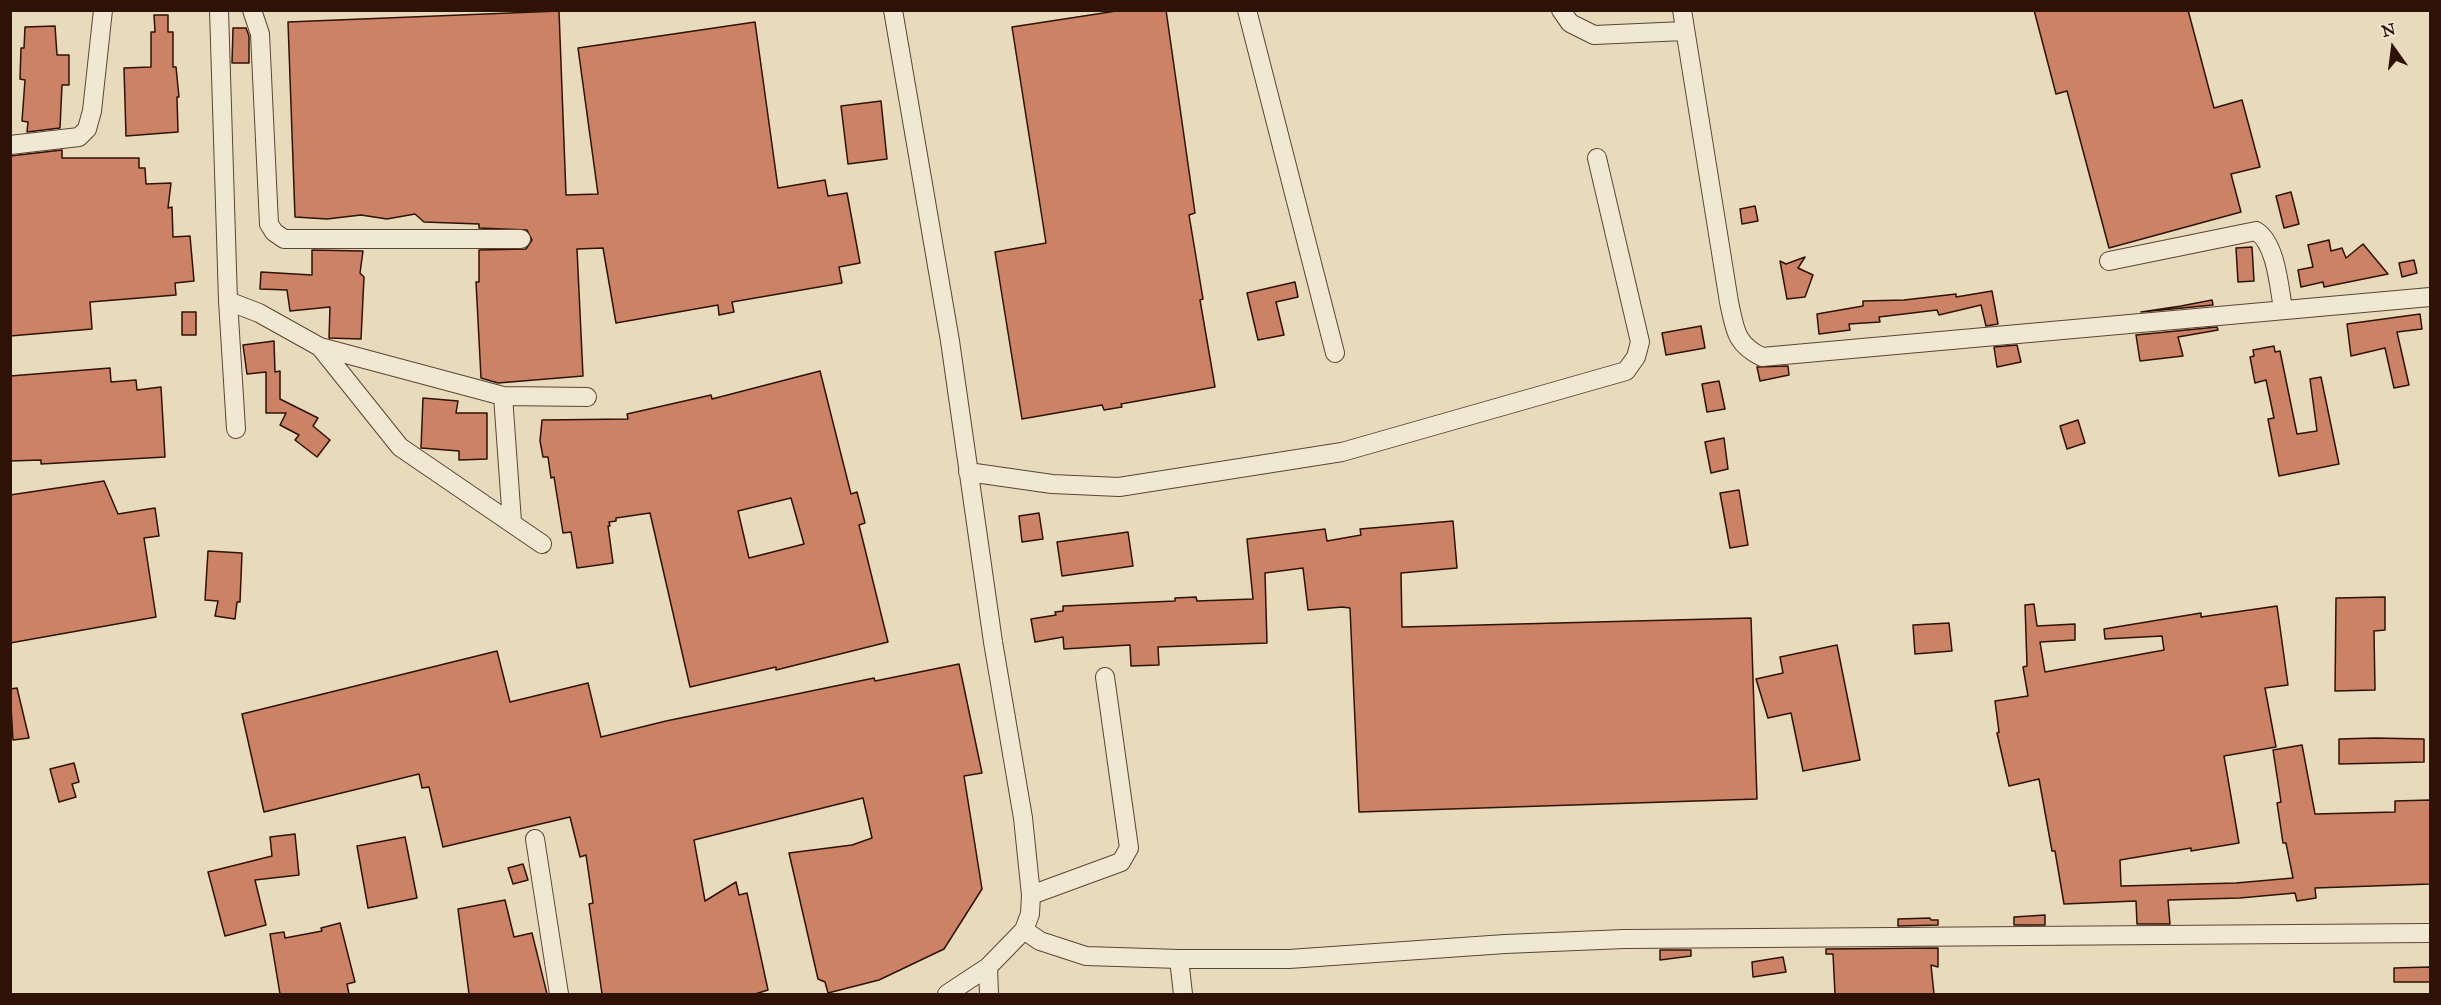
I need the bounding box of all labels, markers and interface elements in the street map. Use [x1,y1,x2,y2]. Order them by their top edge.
north arrow [2363,18,2423,78]
text: N [2380,19,2397,41]

